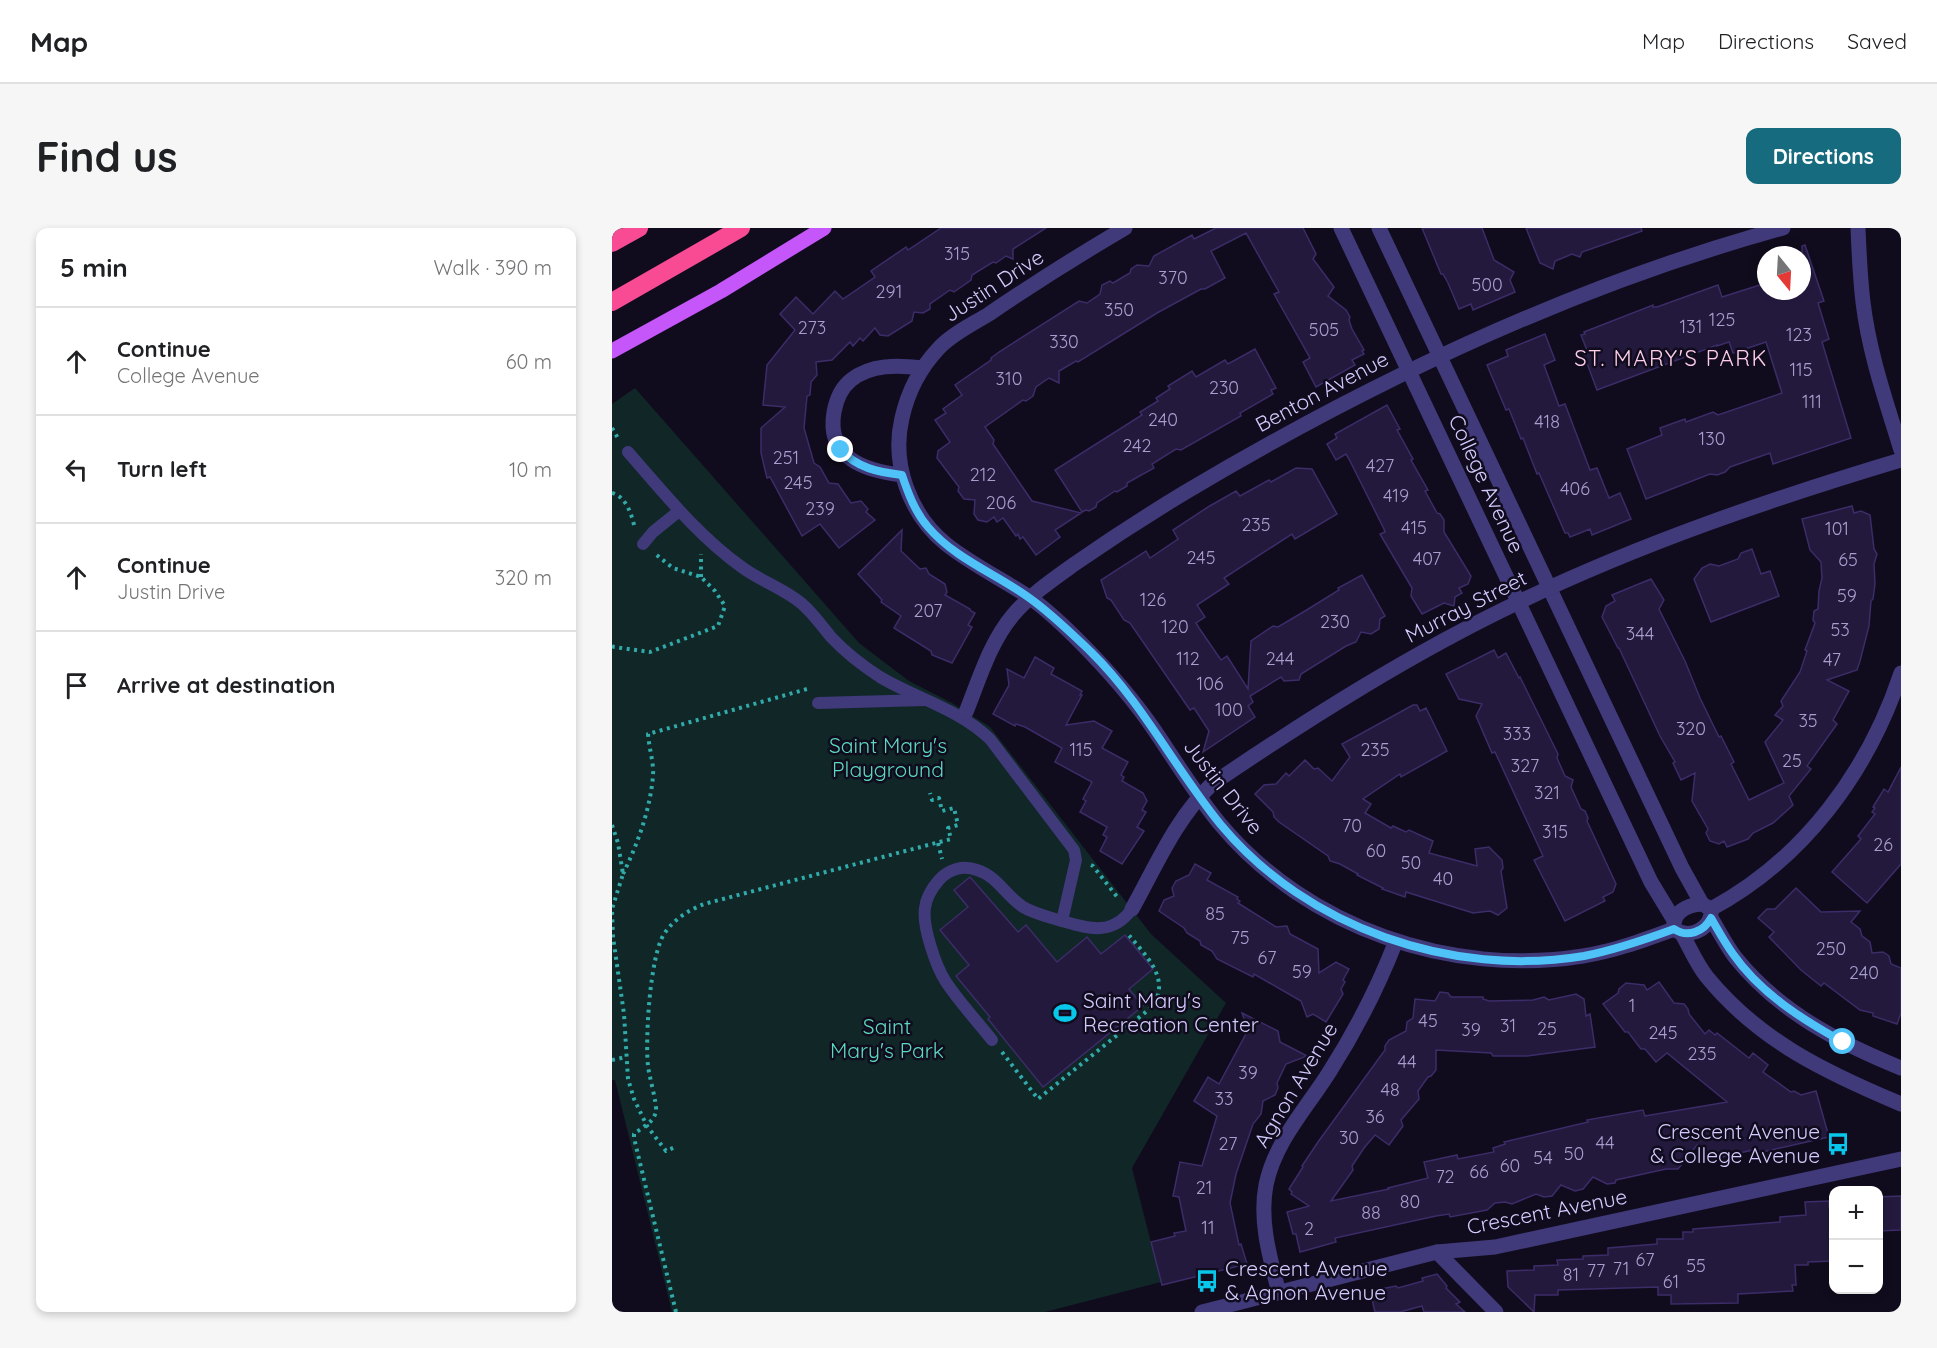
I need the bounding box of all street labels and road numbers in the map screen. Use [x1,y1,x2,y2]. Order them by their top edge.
street label: Justin Drive [939,243,1048,327]
street label: Benton Avenue [1251,345,1393,437]
street label: College Avenue [1443,410,1530,557]
street label: Murray Street [1400,564,1531,648]
street label: Justin Drive [1178,734,1269,839]
street label: Agnon Avenue [1248,1017,1343,1152]
street label: Crescent Avenue [1465,1183,1629,1239]

